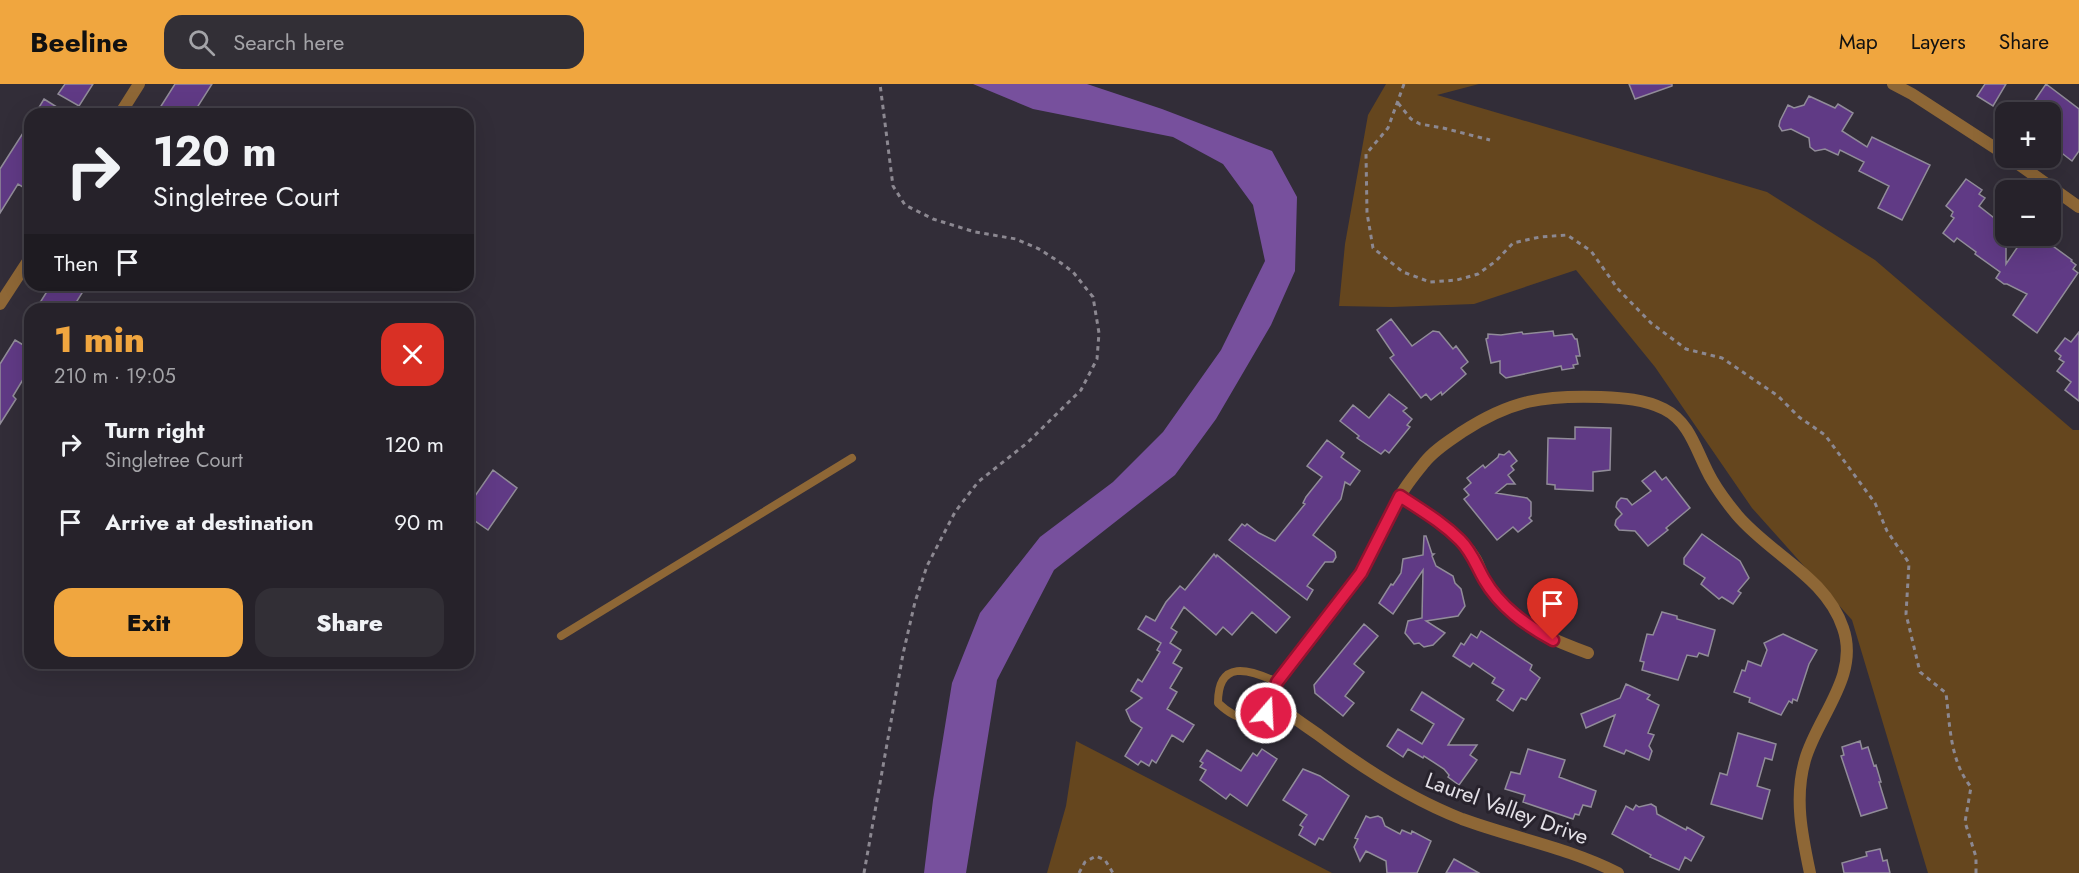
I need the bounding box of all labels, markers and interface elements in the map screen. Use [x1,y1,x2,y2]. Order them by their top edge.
search box [164,15,584,69]
text: Beeline [30,22,128,63]
icon: search [185,26,218,59]
text: Search here [233,26,344,58]
text: Map [1839,27,1878,57]
text: Layers [1911,27,1966,57]
text: Share [1999,27,2049,57]
map controls [1995,102,2061,246]
button: + [1995,102,2061,168]
text: 120 m [153,121,277,182]
icon: right [54,132,132,210]
text: Singletree Court [153,177,339,216]
button: − [1995,180,2061,246]
icon: arrive [111,246,144,279]
text: Then [54,247,99,279]
text: 1 min [54,313,145,365]
button: close [381,323,444,386]
text: 210 m · 19:05 [54,362,176,391]
text: Turn right [105,414,205,446]
icon: right [54,428,87,461]
text: 120 m [385,428,444,460]
text: Singletree Court [105,446,243,475]
icon: arrive [54,506,87,539]
text: Arrive at destination [105,506,314,538]
text: 90 m [394,506,444,538]
pin [1527,578,1578,640]
icon: arrive [1536,587,1569,620]
button: Exit [54,588,243,657]
button: Share [255,588,444,657]
position arrow [1234,681,1298,745]
street label: Laurel Valley Drive [1421,764,1593,852]

